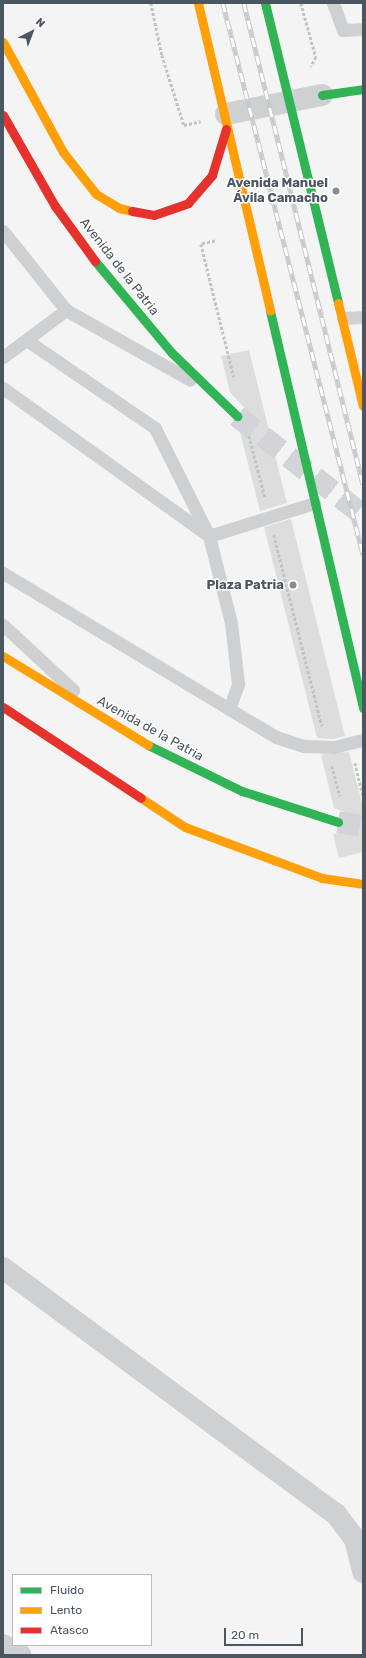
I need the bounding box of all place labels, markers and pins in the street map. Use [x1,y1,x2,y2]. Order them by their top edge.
place label: Avenida Manuel Ávila Camacho [227,176,328,207]
marker: Avenida Manuel Ávila Camacho [331,186,341,196]
place label: Plaza Patria [207,577,284,593]
marker: Plaza Patria [287,579,299,591]

